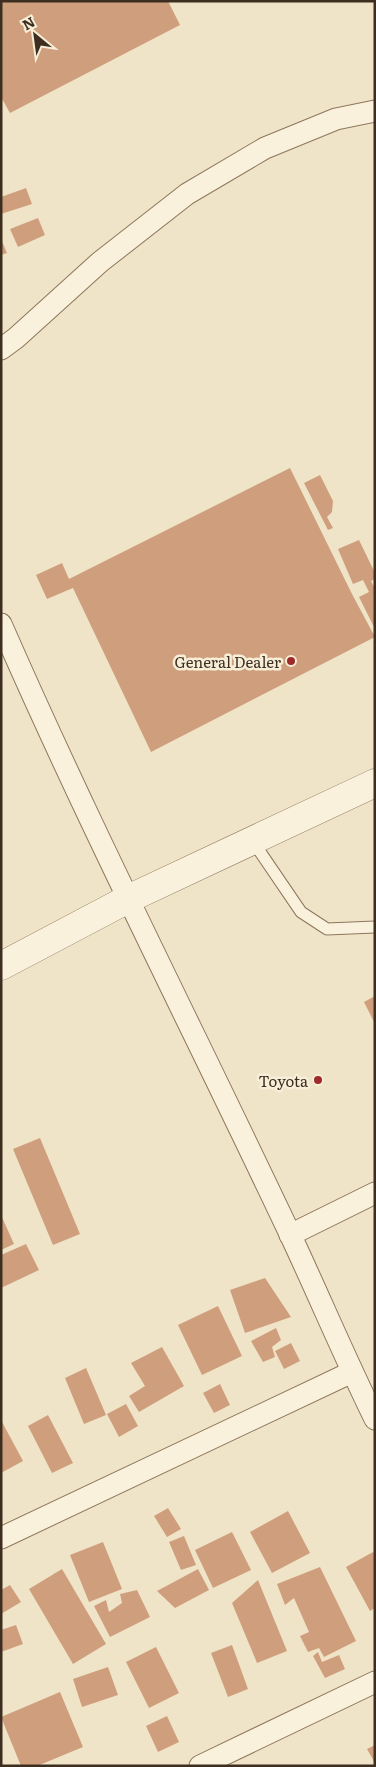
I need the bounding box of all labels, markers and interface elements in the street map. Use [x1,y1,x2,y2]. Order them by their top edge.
north arrow [10,10,60,60]
text: N [18,11,38,34]
place label: General Dealer [174,650,281,673]
marker: General Dealer [285,655,297,667]
place label: Toyota [259,1069,309,1092]
marker: Toyota [312,1074,324,1086]

